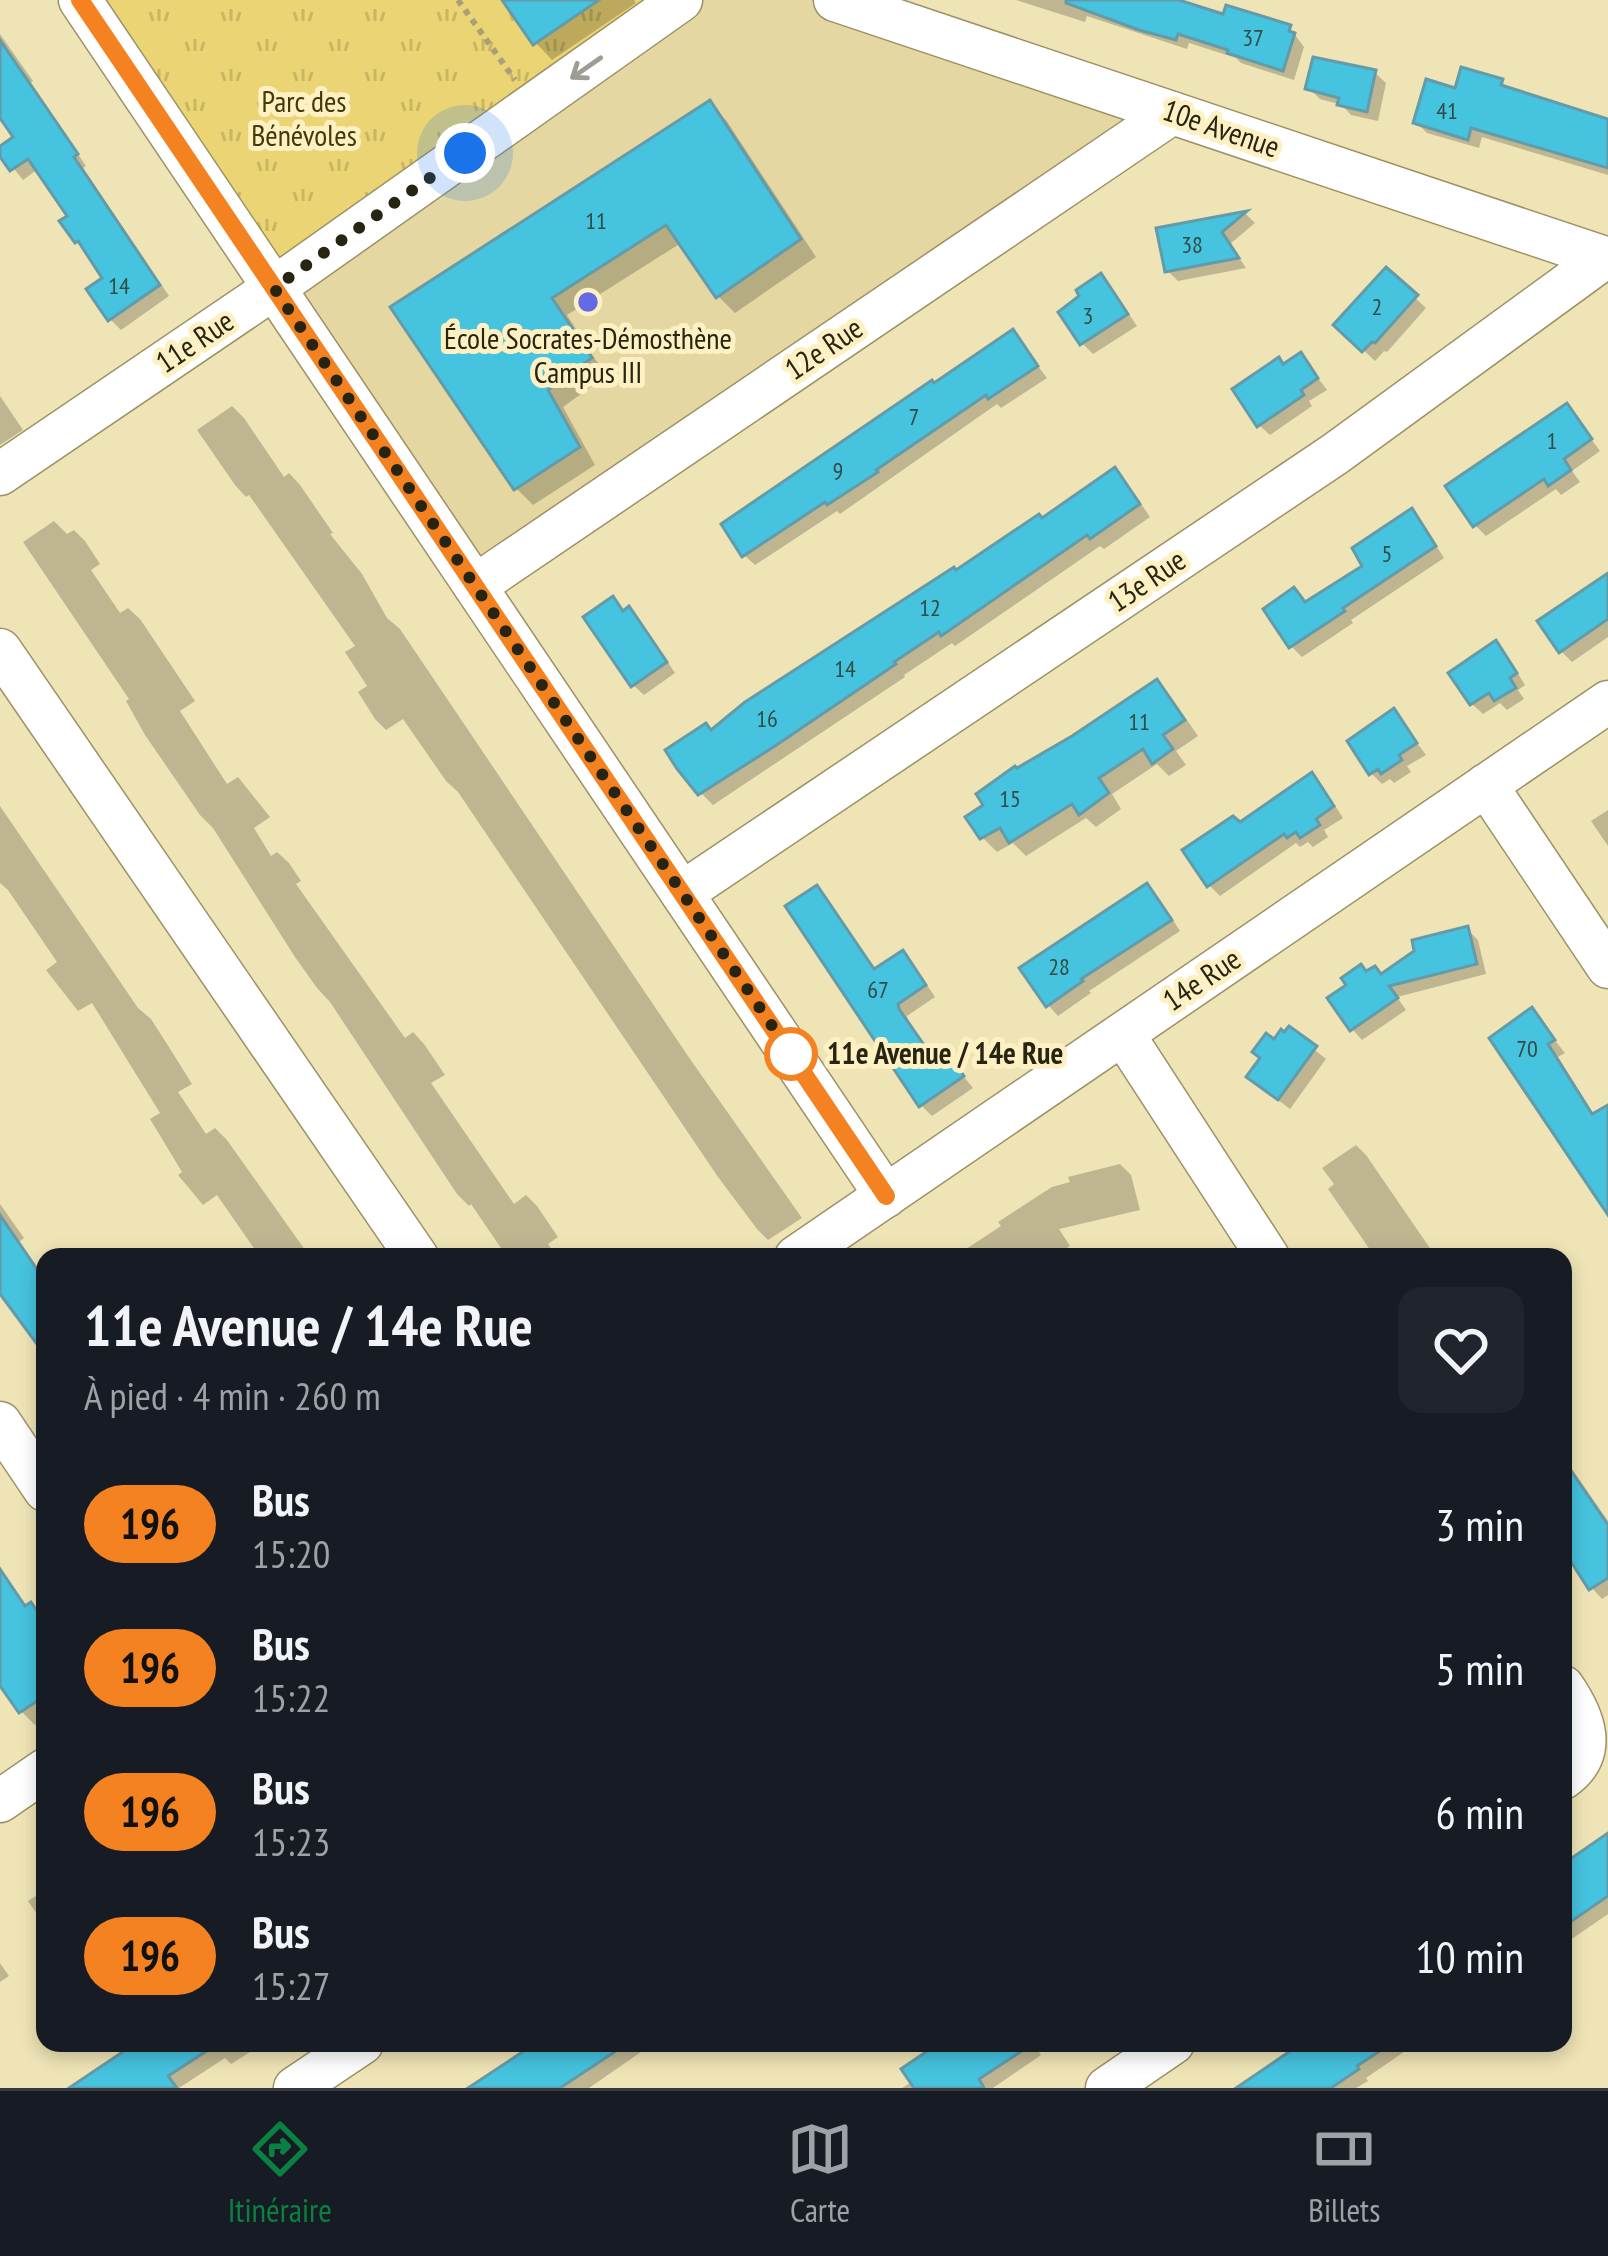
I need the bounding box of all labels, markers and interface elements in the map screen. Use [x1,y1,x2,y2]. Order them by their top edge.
house number: 37 [1242,22,1264,53]
one-way arrow [570,54,603,80]
park label: Parc des Bénévoles [251,81,357,154]
street label: 10e Avenue [1158,89,1285,166]
house number: 41 [1436,95,1458,126]
your location [435,123,495,183]
house number: 11 [585,205,607,236]
house number: 38 [1181,229,1203,260]
house number: 14 [108,270,130,301]
marker: École Socrates-Démosthène Campus III [575,289,601,315]
house number: 2 [1372,291,1382,322]
house number: 3 [1083,300,1093,331]
street label: 11e Rue [148,301,241,381]
street label: 12e Rue [777,308,870,388]
place label: École Socrates-Démosthène Campus III [444,318,732,391]
house number: 7 [909,401,919,432]
house number: 1 [1547,425,1557,456]
house number: 9 [833,455,843,486]
house number: 5 [1382,538,1392,569]
street label: 13e Rue [1100,540,1193,620]
house number: 12 [919,592,941,623]
house number: 14 [834,653,856,684]
house number: 16 [756,703,778,734]
house number: 11 [1128,706,1150,737]
house number: 15 [999,783,1021,814]
street label: 14e Rue [1155,939,1248,1019]
house number: 28 [1048,951,1070,982]
house number: 67 [867,974,889,1005]
marker: 11e Avenue / 14e Rue [766,1029,816,1079]
place label: 11e Avenue / 14e Rue [827,1033,1063,1072]
house number: 70 [1516,1033,1538,1064]
button: heart [1398,1287,1524,1413]
text: 11e Avenue / 14e Rue [84,1288,533,1362]
text: À pied · 4 min · 260 m [84,1370,381,1421]
text: Bus [252,1470,310,1528]
text: 3 min [1435,1495,1524,1553]
text: 196 [120,1496,180,1551]
text: 15:20 [252,1528,330,1579]
text: Bus [252,1614,310,1672]
text: 5 min [1435,1639,1524,1697]
text: 196 [120,1640,180,1695]
text: 15:22 [252,1672,330,1723]
text: Bus [252,1758,310,1816]
text: 6 min [1435,1783,1524,1841]
text: 196 [120,1784,180,1839]
text: 15:23 [252,1816,330,1867]
text: Bus [252,1902,310,1960]
text: 10 min [1415,1927,1524,1985]
text: 196 [120,1928,180,1983]
text: 15:27 [252,1960,330,2011]
tab: Itinéraire [228,2116,332,2231]
tab: Carte [787,2116,853,2231]
tab: Billets [1308,2116,1380,2231]

